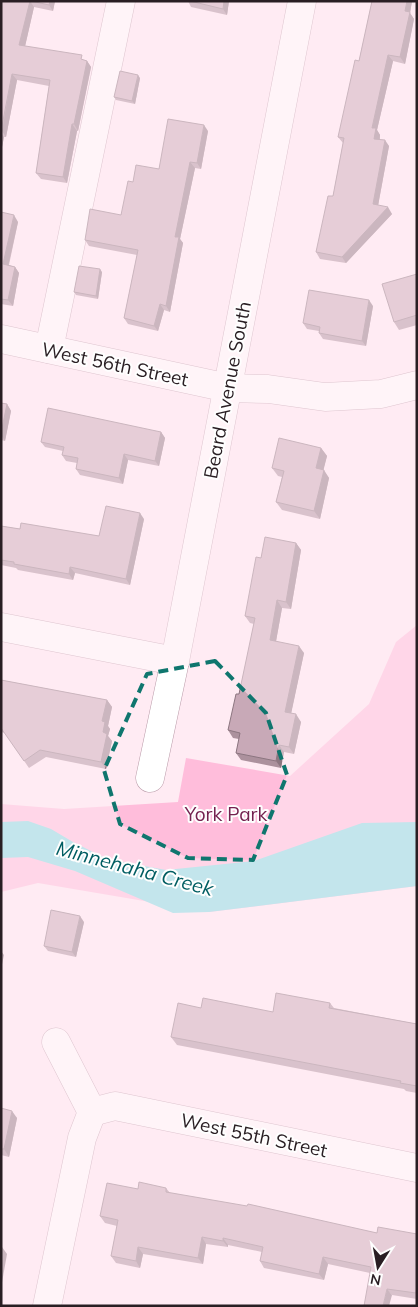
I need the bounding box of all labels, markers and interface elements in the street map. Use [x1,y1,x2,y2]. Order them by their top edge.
street label: Beard Avenue South [198,299,256,481]
street label: West 56th Street [39,337,191,391]
park label: York Park [184,802,267,826]
water label: Minnehaha Creek [54,835,217,901]
street label: West 55th Street [178,1108,330,1162]
north arrow [353,1242,403,1292]
text: N [369,1270,382,1290]

